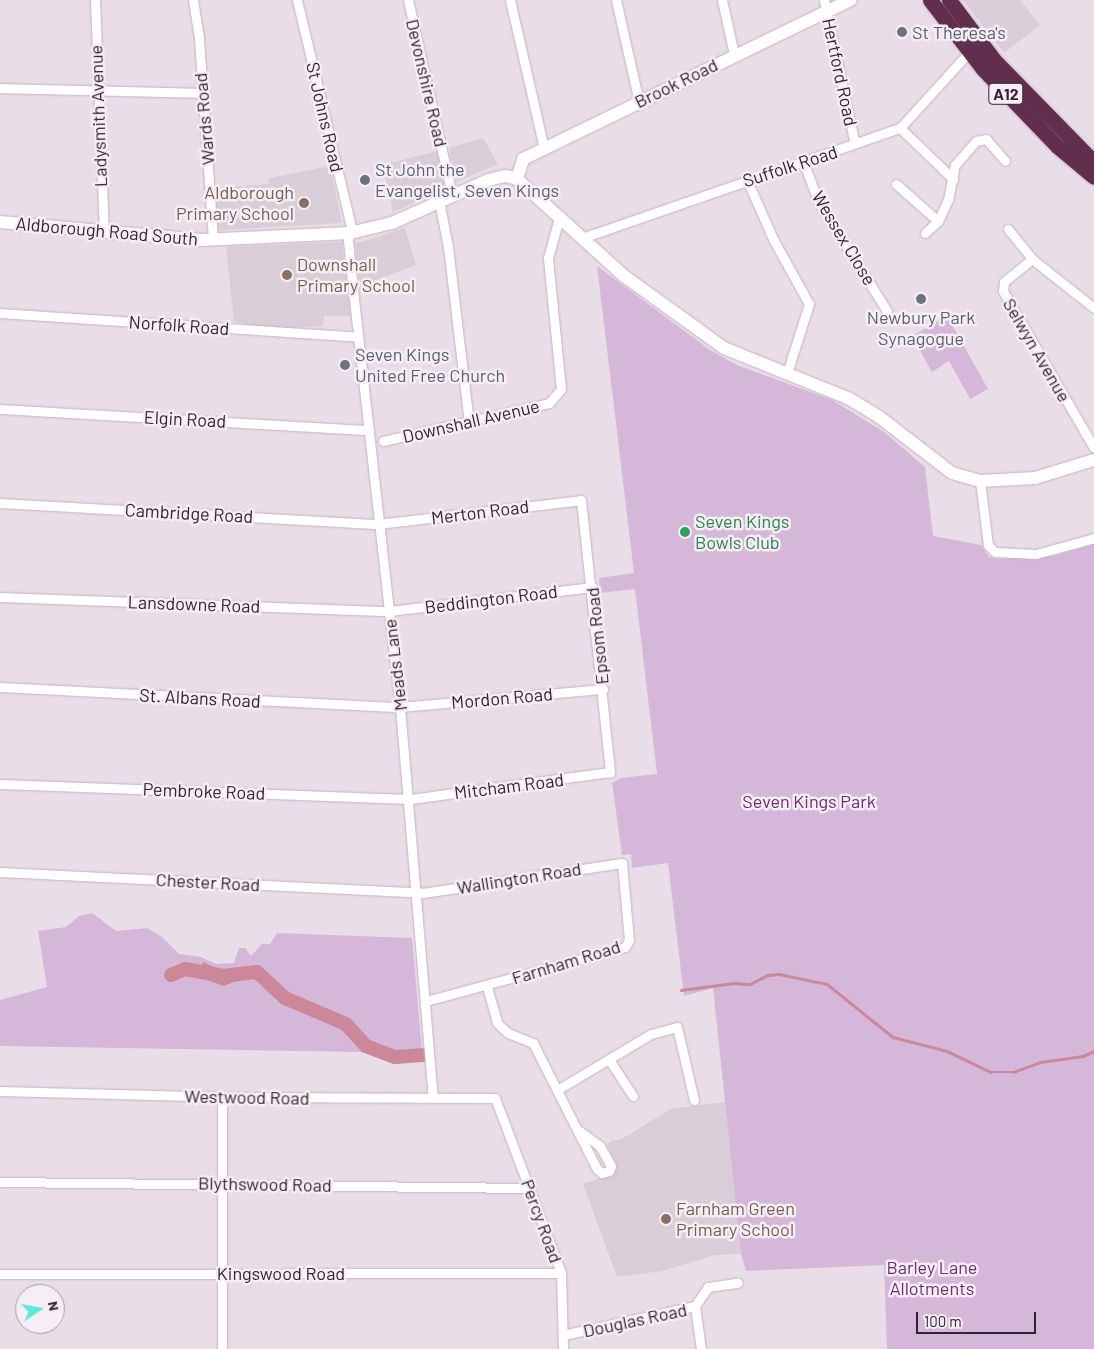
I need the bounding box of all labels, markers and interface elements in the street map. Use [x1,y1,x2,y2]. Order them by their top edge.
street label: Hertford Road [818,16,862,128]
street label: Devonshire Road [402,17,452,149]
place label: St Theresa's [912,21,1006,43]
marker: St Theresa's [896,26,908,38]
street label: Ladysmith Avenue [85,45,111,187]
street label: Brook Road [631,54,721,112]
street label: St Johns Road [302,60,348,174]
street label: Wards Road [189,72,219,166]
road number: A12 [987,80,1025,108]
street label: Suffolk Road [740,141,840,191]
place label: St John the Evangelist, Seven Kings [375,159,559,202]
marker: St John the Evangelist, Seven Kings [359,174,371,186]
place label: Aldborough Primary School [176,182,294,224]
street label: Wessex Close [807,187,881,289]
marker: Aldborough Primary School [298,197,310,209]
street label: Aldborough Road South [15,212,199,250]
place label: Downshall Primary School [297,254,415,296]
marker: Downshall Primary School [281,269,293,281]
marker: Newbury Park Synagogue [915,293,927,305]
street label: Selwyn Avenue [999,294,1075,406]
place label: Newbury Park Synagogue [867,307,975,350]
street label: Norfolk Road [128,311,230,339]
place label: Seven Kings United Free Church [355,344,505,386]
marker: Seven Kings United Free Church [339,359,351,371]
street label: Downshall Avenue [400,395,542,447]
street label: Elgin Road [143,406,227,432]
street label: Merton Road [430,495,530,529]
street label: Cambridge Road [124,499,254,527]
place label: Seven Kings Bowls Club [695,511,789,554]
marker: Seven Kings Bowls Club [679,526,691,538]
street label: Beddington Road [423,580,559,618]
street label: Epsom Road [581,586,613,686]
street label: Lansdowne Road [127,591,261,617]
street label: Meads Lane [379,618,411,712]
street label: Mordon Road [450,683,554,713]
street label: St. Albans Road [139,684,261,712]
street label: Mitcham Road [453,769,565,803]
street label: Pembroke Road [142,778,266,804]
park label: Seven Kings Park [742,790,876,812]
street label: Wallington Road [455,858,583,898]
street label: Chester Road [155,868,261,896]
street label: Farnham Road [509,935,623,989]
street label: Westwood Road [184,1085,310,1109]
street label: Blythswood Road [198,1172,332,1196]
street label: Percy Road [517,1176,567,1266]
place label: Farnham Green Primary School [676,1198,795,1240]
marker: Farnham Green Primary School [660,1213,672,1225]
park label: Barley Lane Allotments [887,1257,977,1300]
street label: Kingswood Road [217,1262,345,1284]
north arrow [15,1284,65,1334]
street label: Douglas Road [581,1298,689,1342]
text: N [45,1300,63,1312]
scale bar [919,1302,1039,1334]
text: 100 m [924,1312,962,1330]

